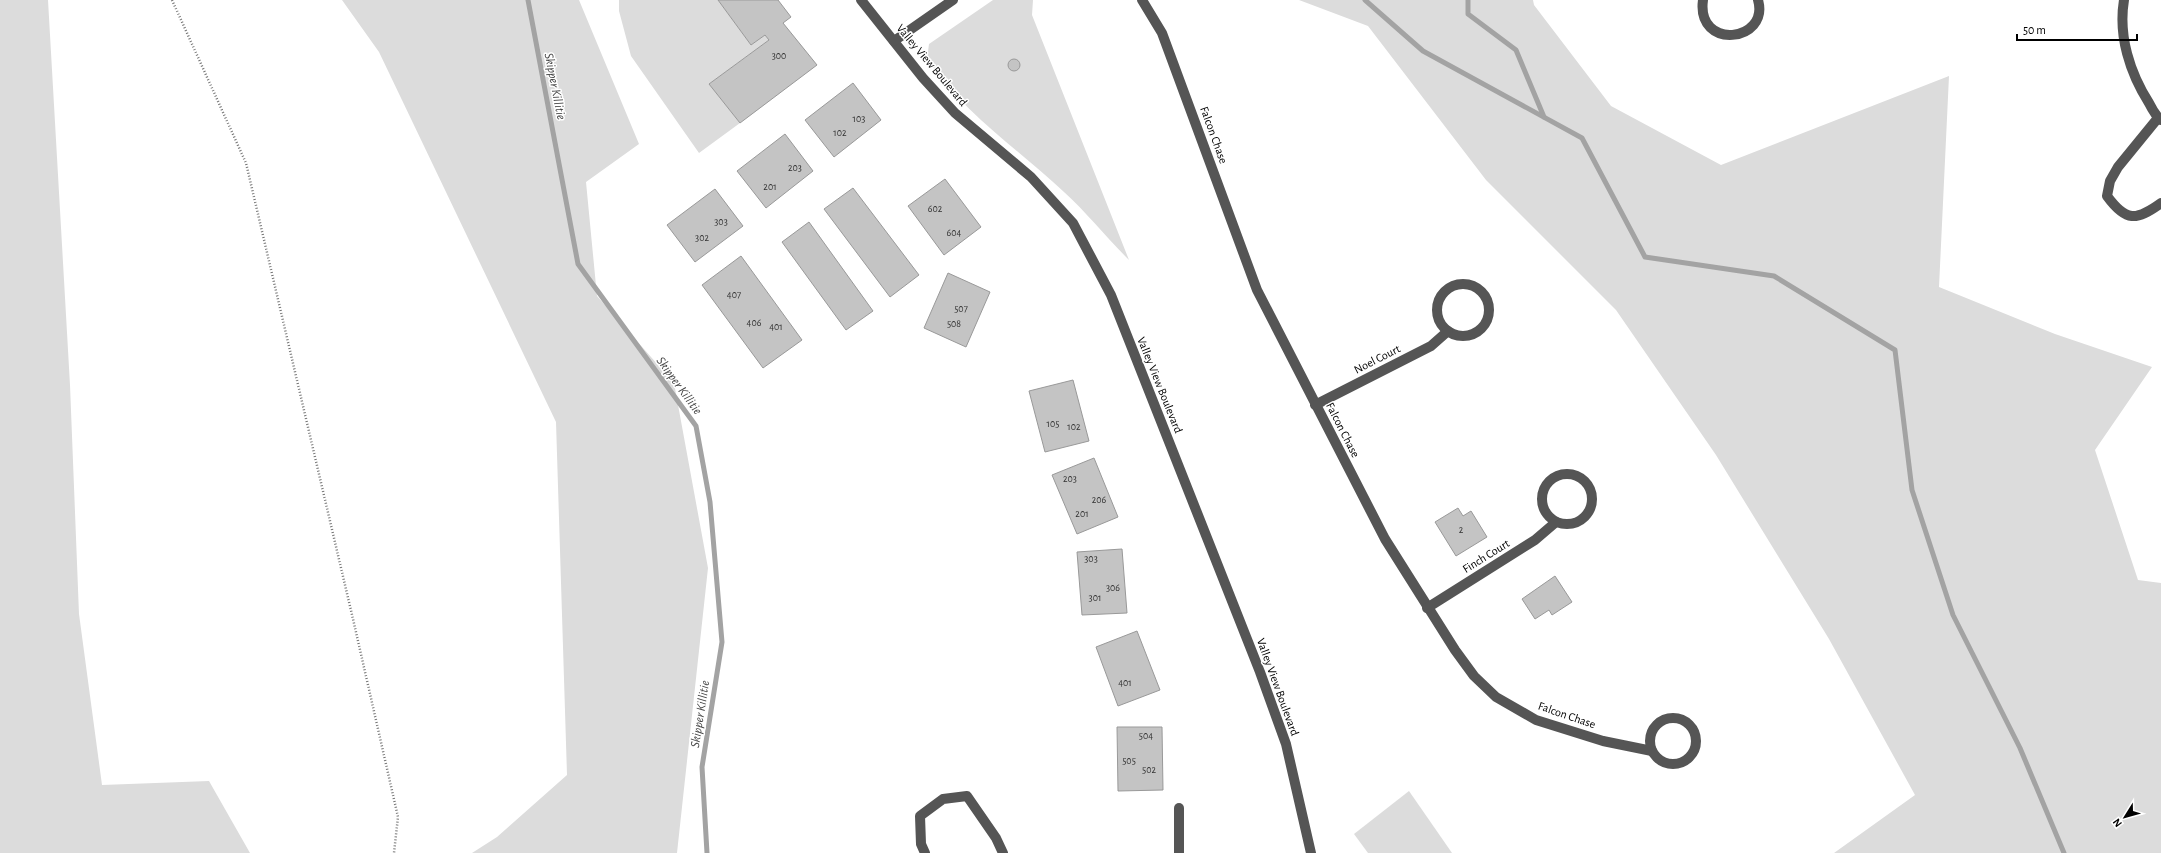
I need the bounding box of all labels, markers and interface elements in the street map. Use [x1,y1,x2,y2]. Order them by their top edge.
scale bar [2017,16,2137,42]
street label: Valley View Boulevard [894,22,970,109]
text: 50 m [2023,24,2046,36]
house number: 300 [772,51,786,61]
water label: Skipper Killitie [542,52,567,121]
street label: Falcon Chase [1198,105,1230,165]
house number: 103 [853,114,865,124]
house number: 102 [833,128,847,138]
house number: 203 [788,163,802,173]
house number: 201 [763,182,777,192]
house number: 602 [928,204,943,214]
house number: 303 [714,217,728,227]
house number: 604 [947,228,962,238]
house number: 302 [695,233,709,243]
house number: 407 [727,290,741,300]
house number: 507 [954,304,968,314]
house number: 406 [747,318,762,328]
house number: 508 [947,319,961,329]
house number: 401 [769,322,783,332]
street label: Valley View Boulevard [1134,335,1185,435]
street label: Noel Court [1352,342,1402,376]
water label: Skipper Killitie [654,355,704,417]
street label: Falcon Chase [1324,401,1362,459]
house number: 105 [1047,419,1059,429]
house number: 102 [1067,422,1081,432]
house number: 203 [1063,474,1077,484]
house number: 206 [1092,495,1107,505]
house number: 201 [1075,509,1089,519]
house number: 2 [1459,525,1464,535]
street label: Finch Court [1460,537,1512,575]
house number: 303 [1084,554,1098,564]
house number: 306 [1106,583,1120,593]
house number: 301 [1089,593,1101,603]
street label: Valley View Boulevard [1254,637,1301,738]
house number: 401 [1118,678,1132,688]
water label: Skipper Killitie [689,680,712,749]
street label: Falcon Chase [1537,700,1597,730]
house number: 504 [1139,731,1153,741]
house number: 505 [1122,756,1136,766]
house number: 502 [1142,765,1156,775]
north arrow [2105,797,2145,837]
text: N [2111,816,2124,829]

